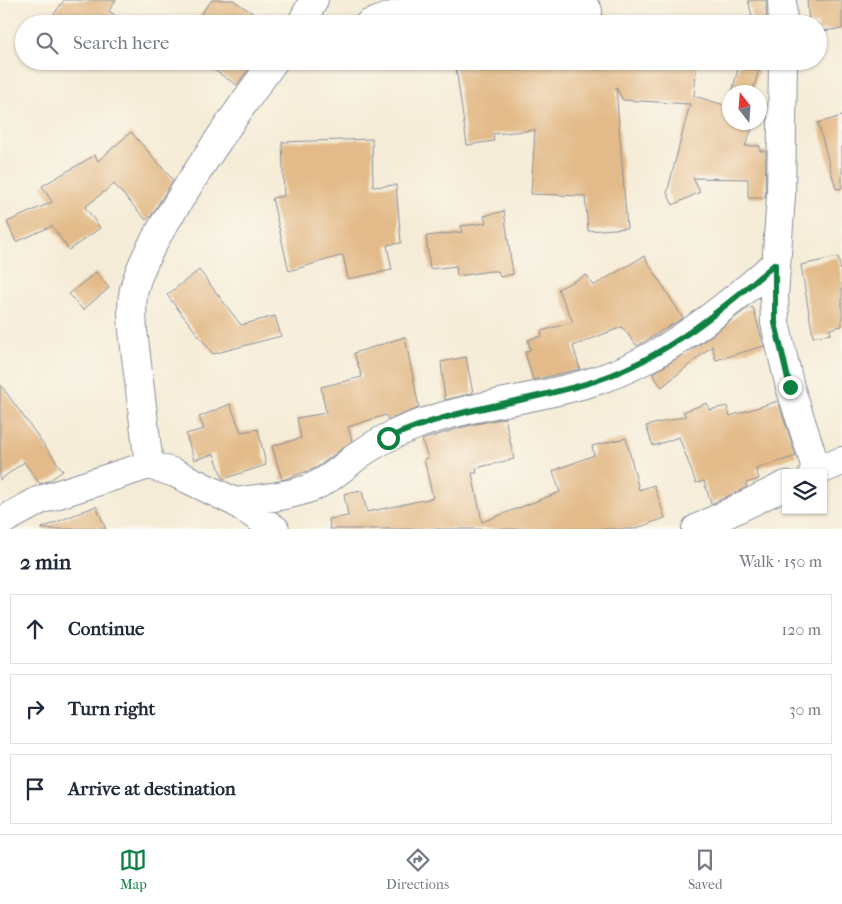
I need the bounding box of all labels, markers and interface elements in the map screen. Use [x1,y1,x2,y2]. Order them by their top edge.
search box [15,15,827,70]
icon: search [33,29,61,57]
text: Search here [73,32,169,54]
north arrow [722,85,767,130]
route end [779,376,802,399]
route start [377,427,400,450]
map controls [782,469,827,514]
button: layers [782,469,827,514]
text: 2 min [20,550,71,574]
text: Walk · 150 m [739,552,822,571]
icon: ahead [21,615,49,643]
text: Continue [68,618,144,640]
text: 120 m [782,620,821,639]
icon: right [21,695,49,723]
text: Turn right [68,698,155,720]
text: 30 m [789,700,821,719]
icon: arrive [21,775,49,803]
text: Arrive at destination [68,778,236,800]
tab: Map [119,846,147,893]
tab: Directions [386,846,449,893]
tab: Saved [688,846,723,893]

